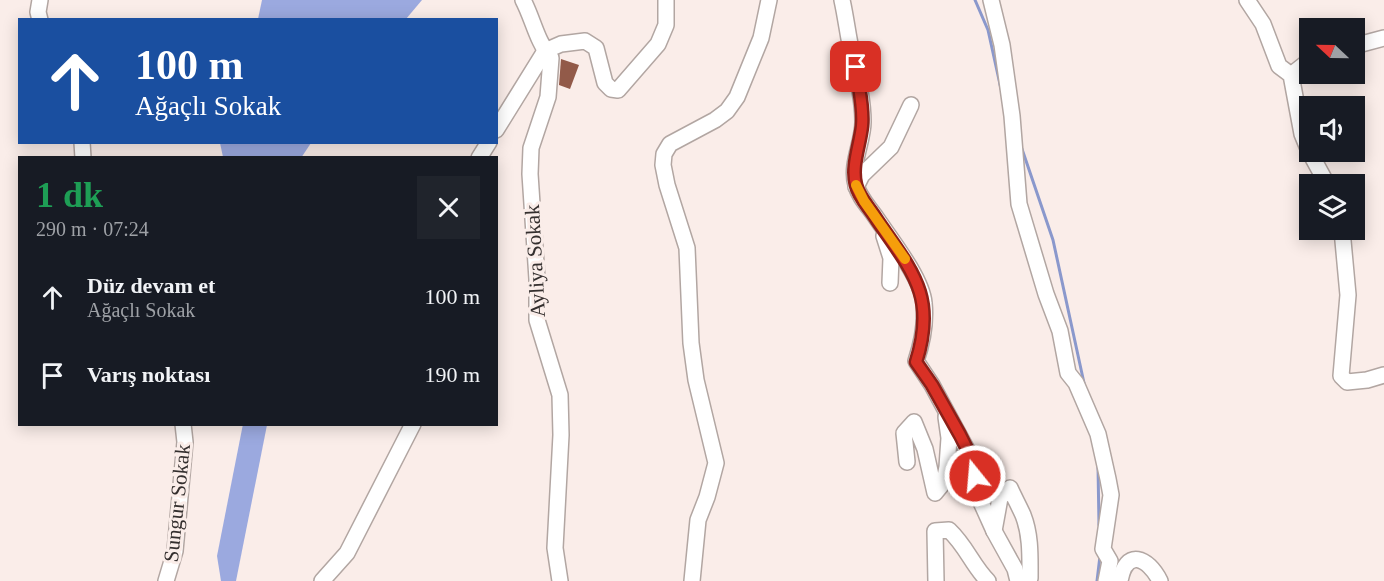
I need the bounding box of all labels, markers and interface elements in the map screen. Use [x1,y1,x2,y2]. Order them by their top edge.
north arrow [1299,18,1365,84]
map controls [1299,18,1365,240]
pin [830,41,881,92]
icon: ahead [36,42,114,120]
text: 100 m [135,42,244,88]
icon: arrive [839,50,872,83]
text: Ağaçlı Sokak [135,91,281,121]
button: sound [1299,96,1365,162]
button: layers [1299,174,1365,240]
text: 1 dk [36,175,103,215]
button: close [417,176,480,239]
street label: Ayliya Sokak [520,203,550,318]
text: 290 m · 07:24 [36,218,149,240]
text: Düz devam et [87,273,215,298]
icon: ahead [36,281,69,314]
text: 100 m [424,284,480,309]
text: Ağaçlı Sokak [87,299,195,321]
icon: arrive [36,359,69,392]
text: Varış noktası [87,362,210,387]
text: 190 m [424,362,480,387]
street label: Sungur Sokak [159,442,195,563]
position arrow [943,444,1007,508]

